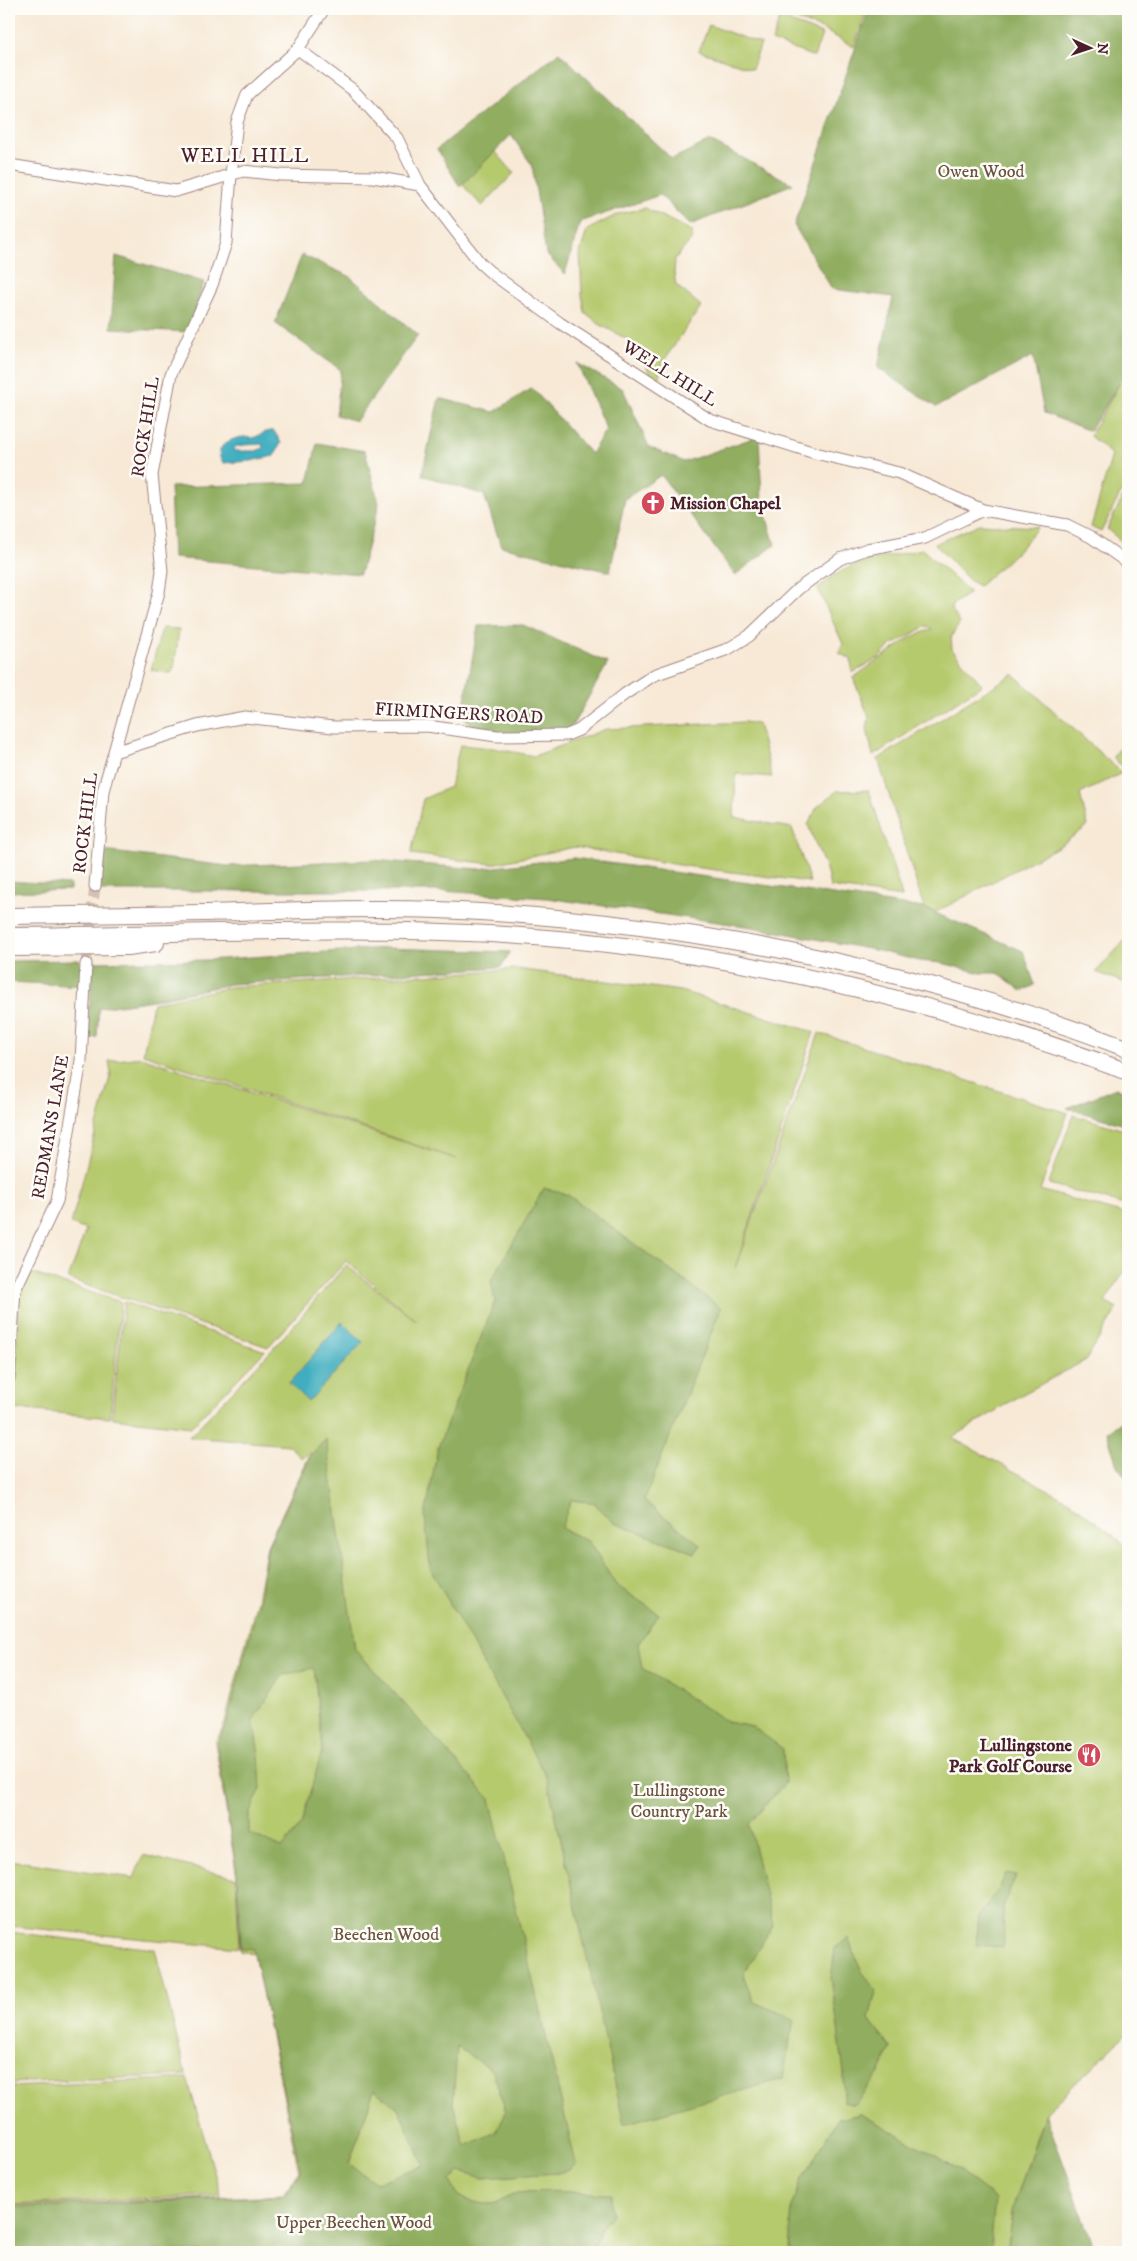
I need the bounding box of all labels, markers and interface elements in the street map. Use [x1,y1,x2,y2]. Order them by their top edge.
north arrow [1064,22,1114,72]
text: N [1093,42,1111,55]
district label: WELL HILL [180,144,309,169]
park label: Owen Wood [937,161,1025,183]
street label: WELL HILL [617,336,721,412]
street label: ROCK HILL [127,375,165,479]
church icon: Mission Chapel [640,490,666,516]
place label: Mission Chapel [670,493,781,515]
street label: FIRMINGERS ROAD [374,699,544,729]
street label: ROCK HILL [69,771,103,875]
street label: REDMANS LANE [27,1053,75,1201]
place label: Lullingstone Park Golf Course [949,1735,1073,1778]
restaurant icon: Lullingstone Park Golf Course [1076,1742,1102,1768]
park label: Lullingstone Country Park [630,1780,728,1823]
park label: Beechen Wood [333,1924,439,1946]
park label: Upper Beechen Wood [276,2212,432,2234]

